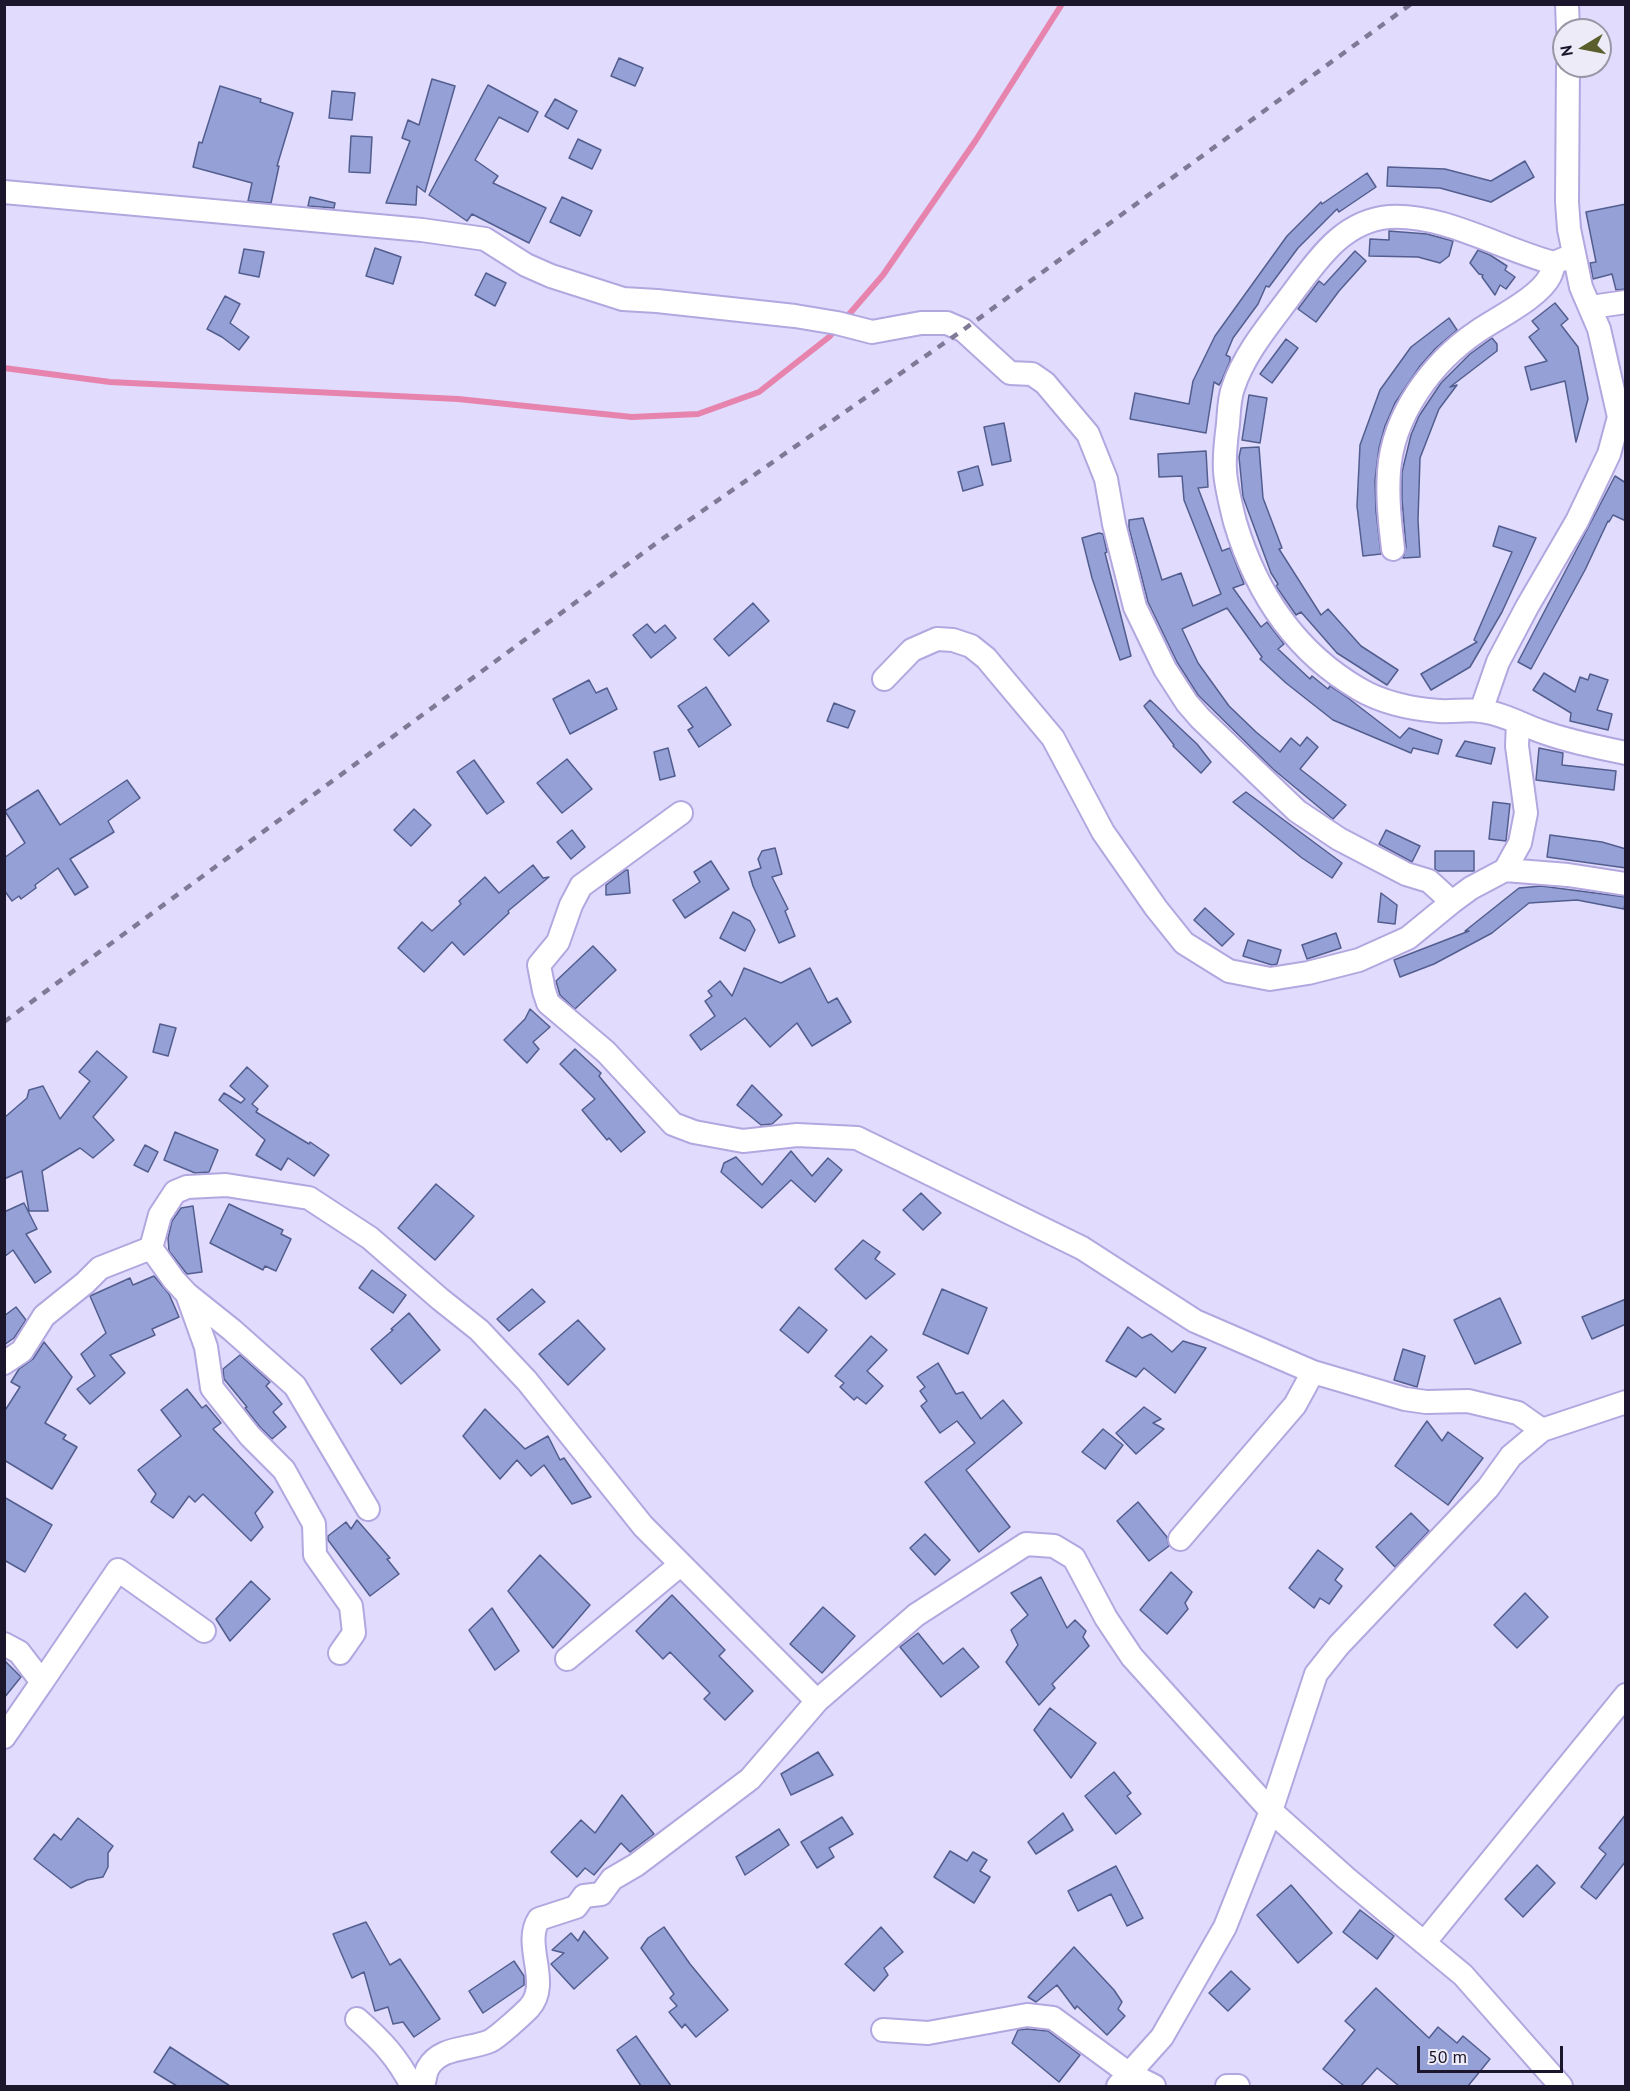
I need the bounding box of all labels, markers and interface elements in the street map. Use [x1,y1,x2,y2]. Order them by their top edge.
north arrow [1552,18,1612,78]
text: N [1555,44,1577,58]
scale bar [1420,2034,1566,2072]
text: 50 m [1428,2045,1467,2068]

